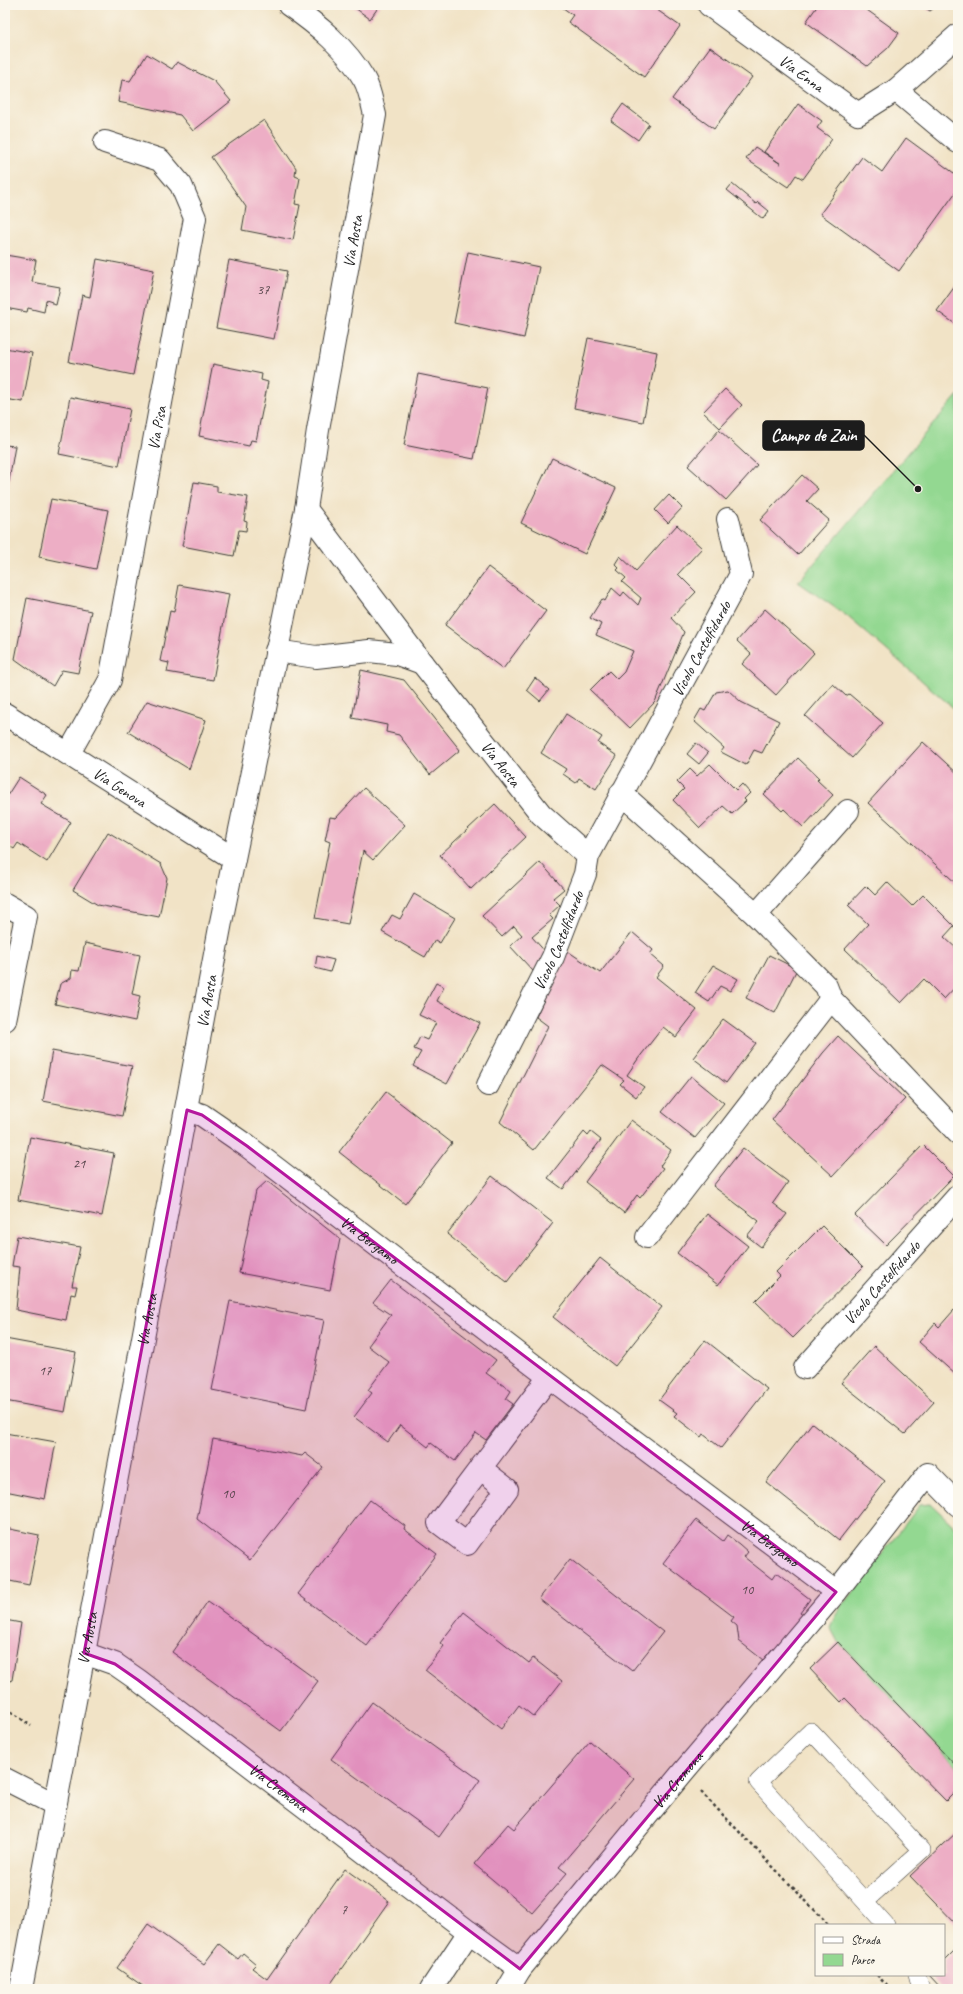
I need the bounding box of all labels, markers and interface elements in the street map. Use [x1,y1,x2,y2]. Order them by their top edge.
street label: Via Enna [775,51,829,98]
street label: Via Aosta [339,213,368,269]
house number: 37 [257,281,270,298]
street label: Via Pisa [144,404,171,452]
callout: Campo de Zaìn [763,421,864,450]
text: Campo de Zaìn [771,425,858,446]
street label: Vicolo Castelfidardo [668,596,736,700]
street label: Via Aosta [476,737,525,792]
street label: Via Genova [89,763,151,813]
street label: Vicolo Castelfidardo [529,887,589,994]
street label: Via Aosta [192,973,222,1029]
house number: 21 [73,1155,86,1172]
street label: Via Bergamo [336,1212,404,1271]
street label: Vicolo Castelfidardo [840,1236,926,1329]
street label: Via Aosta [133,1291,162,1348]
house number: 17 [39,1362,52,1379]
house number: 10 [222,1485,236,1502]
street label: Via Bergamo [736,1515,804,1573]
house number: 10 [741,1581,755,1598]
street label: Via Aosta [73,1610,103,1666]
street label: Via Cremona [648,1746,708,1813]
street label: Via Cremona [245,1759,313,1818]
house number: 7 [341,1901,348,1918]
legend [815,1924,945,1976]
text: Strada [851,1932,881,1948]
text: Parco [851,1952,876,1968]

